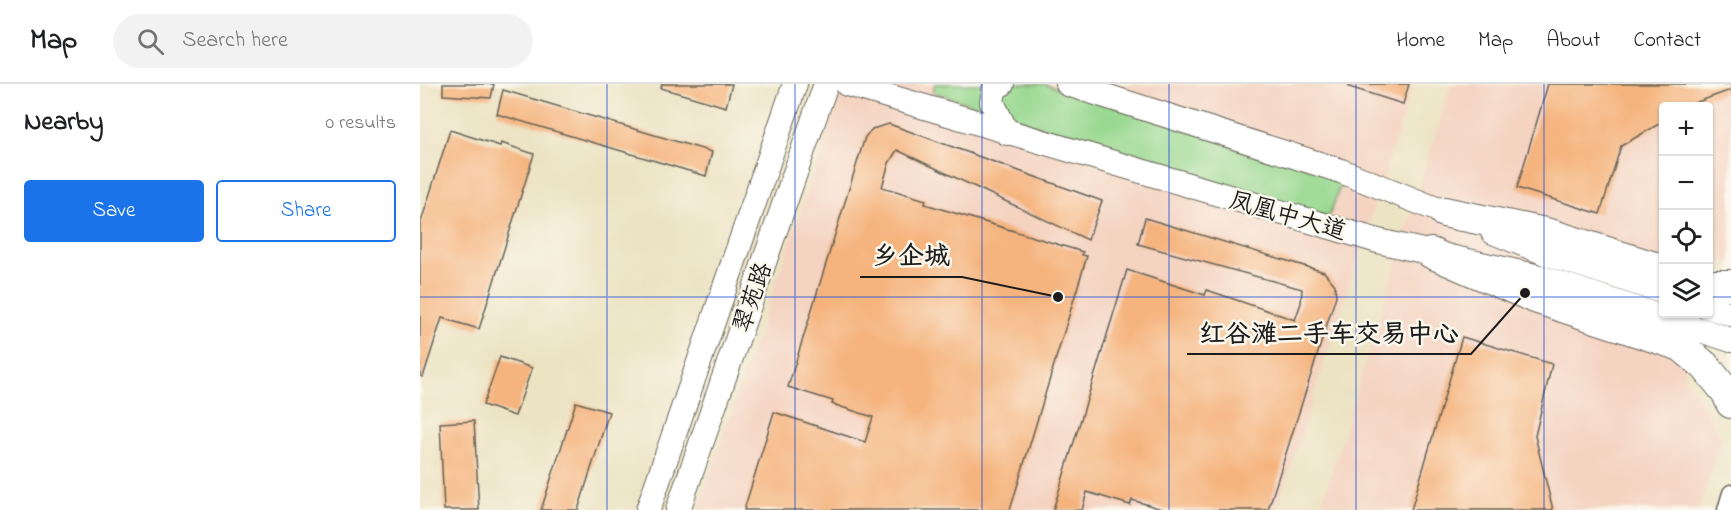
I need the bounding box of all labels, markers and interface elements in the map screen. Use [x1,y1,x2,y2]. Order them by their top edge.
search box [113,14,533,68]
text: Map [30,21,77,62]
icon: search [134,25,167,58]
text: Search here [182,25,288,57]
text: Home [1396,26,1445,56]
text: Map [1478,26,1513,56]
text: About [1546,26,1600,56]
text: Contact [1633,26,1701,56]
map controls [1659,102,1713,318]
button: + [1659,102,1713,156]
text: Nearby [24,104,103,142]
text: 0 results [325,109,396,138]
button: − [1659,156,1713,210]
button: Save [24,180,204,242]
button: Share [216,180,396,242]
street label: 凤凰中大道 [1225,184,1350,251]
button: locate [1659,210,1713,264]
callout: 乡企城 [860,233,962,277]
text: 乡企城 [872,239,950,277]
street label: 翠苑路 [726,258,783,338]
button: layers [1659,264,1713,318]
callout: 红谷滩二手车交易中心 [1187,310,1471,354]
text: 红谷滩二手车交易中心 [1199,317,1459,355]

